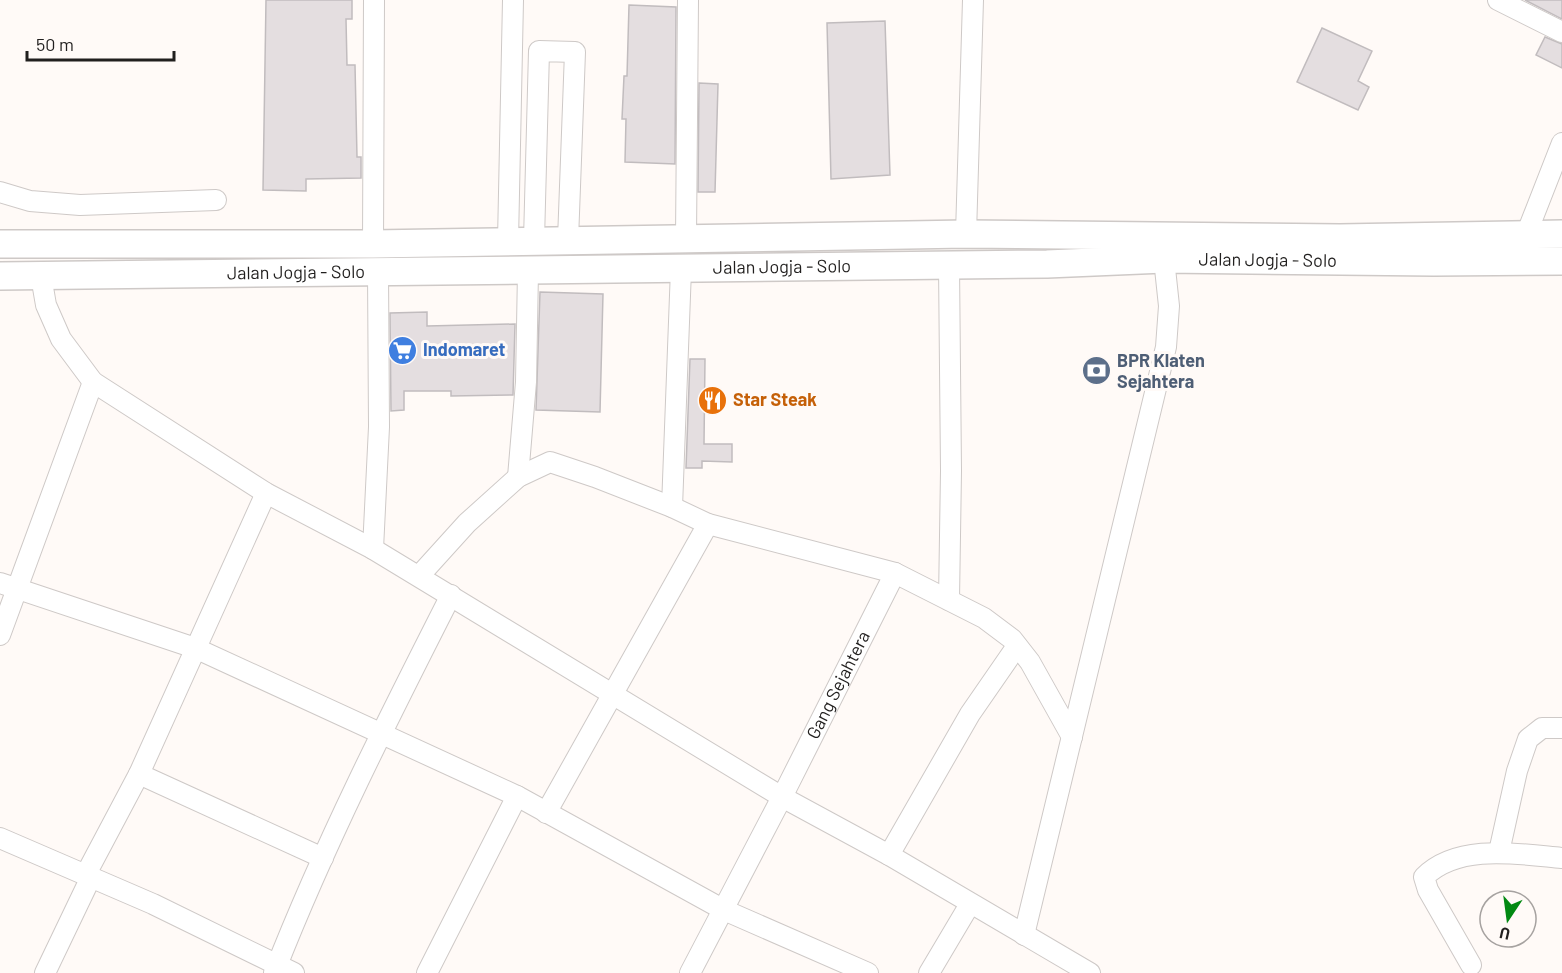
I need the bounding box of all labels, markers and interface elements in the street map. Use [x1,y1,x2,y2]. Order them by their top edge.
scale bar [27,24,174,62]
text: 50 m [36,33,74,55]
street label: Jalan Jogja - Solo [1199,247,1337,271]
street label: Jalan Jogja - Solo [713,254,851,278]
street label: Jalan Jogja - Solo [227,260,365,283]
supermarket icon: Indomaret [386,334,418,366]
place label: Indomaret [423,338,506,360]
place label: BPR Klaten Sejahtera [1117,349,1205,392]
bank icon: BPR Klaten Sejahtera [1080,355,1112,387]
restaurant icon: Star Steak [696,384,728,416]
place label: Star Steak [733,388,817,410]
street label: Gang Sejahtera [801,627,874,742]
north arrow [1478,889,1538,949]
text: U [1497,924,1512,944]

